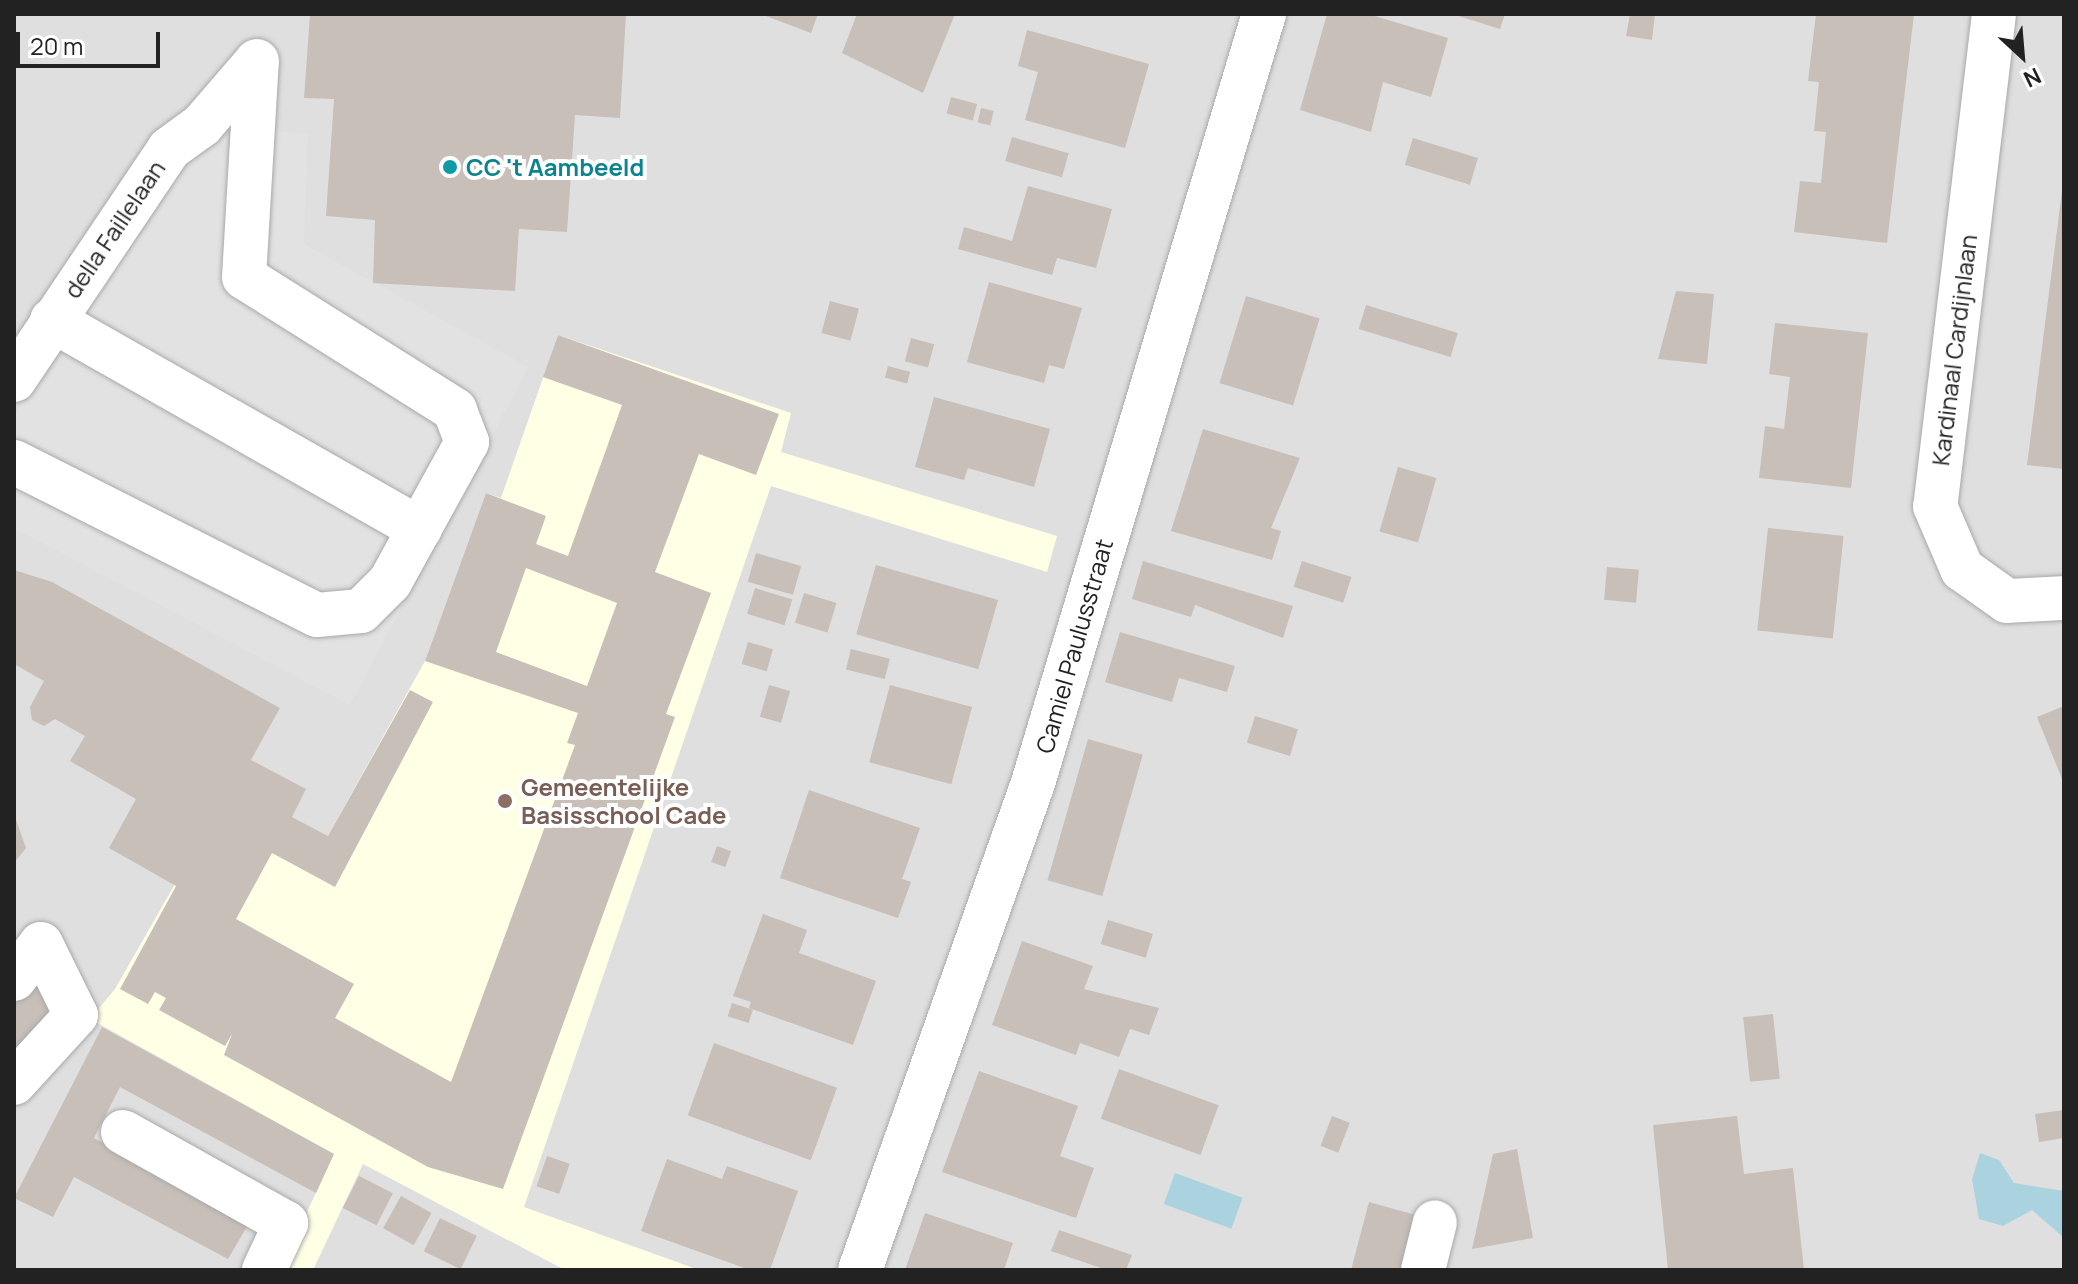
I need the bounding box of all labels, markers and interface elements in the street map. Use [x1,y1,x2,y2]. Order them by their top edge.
scale bar [20,16,164,66]
north arrow [1982,16,2062,96]
text: 20 m [30,29,83,62]
text: N [2019,61,2046,95]
place label: CC 't Aambeeld [466,153,644,181]
street label: della Faillelaan [57,155,171,303]
marker: CC 't Aambeeld [441,158,459,176]
street label: Kardinaal Cardijnlaan [1926,233,1982,467]
street label: Camiel Paulusstraat [1030,536,1118,756]
place label: Gemeentelijke Basisschool Cade [521,773,727,829]
marker: Gemeentelijke Basisschool Cade [496,792,514,810]

